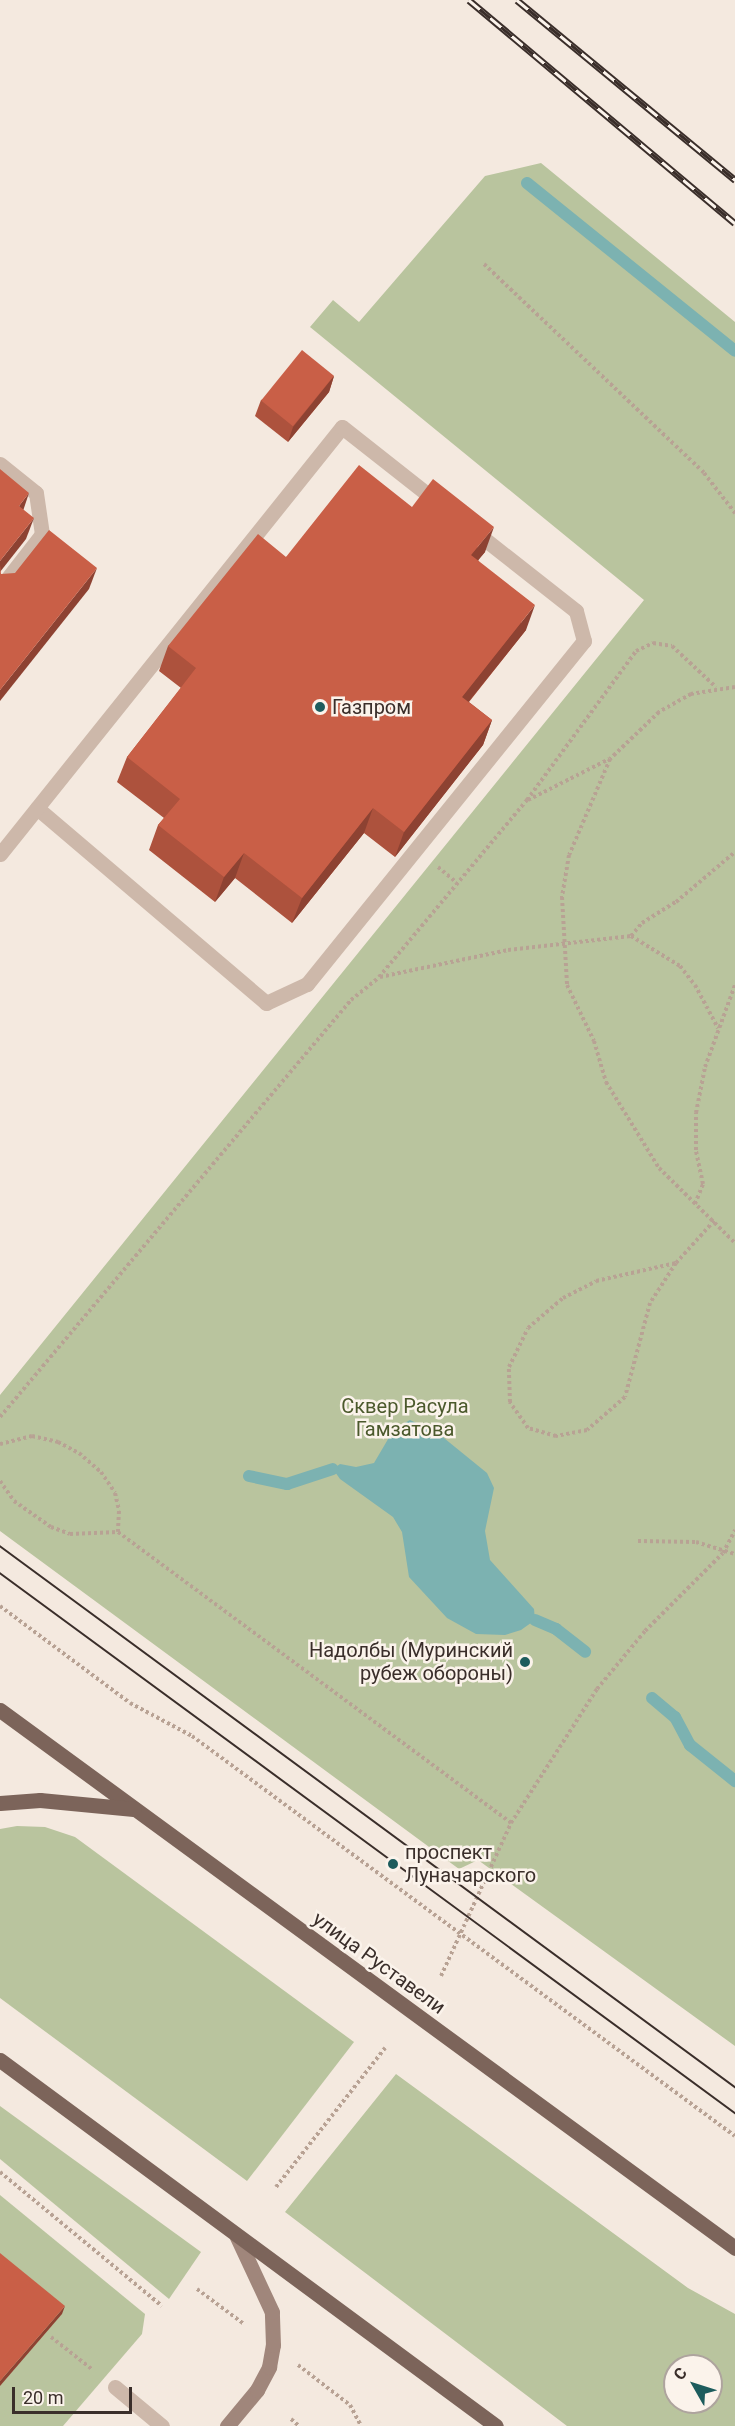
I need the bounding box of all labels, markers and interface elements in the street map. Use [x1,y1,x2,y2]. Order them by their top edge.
place label: Газпром [332,695,411,719]
marker: Газпром [313,700,327,714]
park label: Сквер Расула Гамзатова [341,1395,469,1442]
place label: Надолбы (Муринский рубеж обороны) [309,1638,513,1685]
marker: Надолбы (Муринский рубеж обороны) [518,1655,532,1669]
place label: проспект Луначарского [405,1840,536,1887]
marker: проспект Луначарского [386,1857,400,1871]
street label: улица Руставели [308,1907,450,2019]
north arrow [663,2354,723,2414]
text: С [670,2364,691,2384]
scale bar [15,2375,135,2413]
text: 20 m [23,2387,63,2408]

